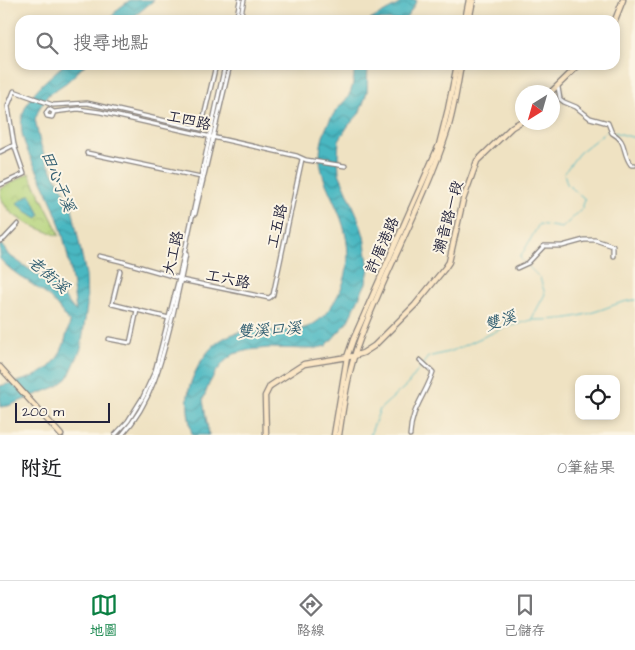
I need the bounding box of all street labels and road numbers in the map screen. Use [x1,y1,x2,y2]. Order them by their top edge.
street label: 工四路 [165,106,213,135]
street label: 潮音路一段 [429,178,468,256]
street label: 工五路 [262,202,293,250]
street label: 許厝港路 [361,214,404,277]
street label: 大工路 [158,229,189,277]
street label: 工六路 [204,265,252,294]

